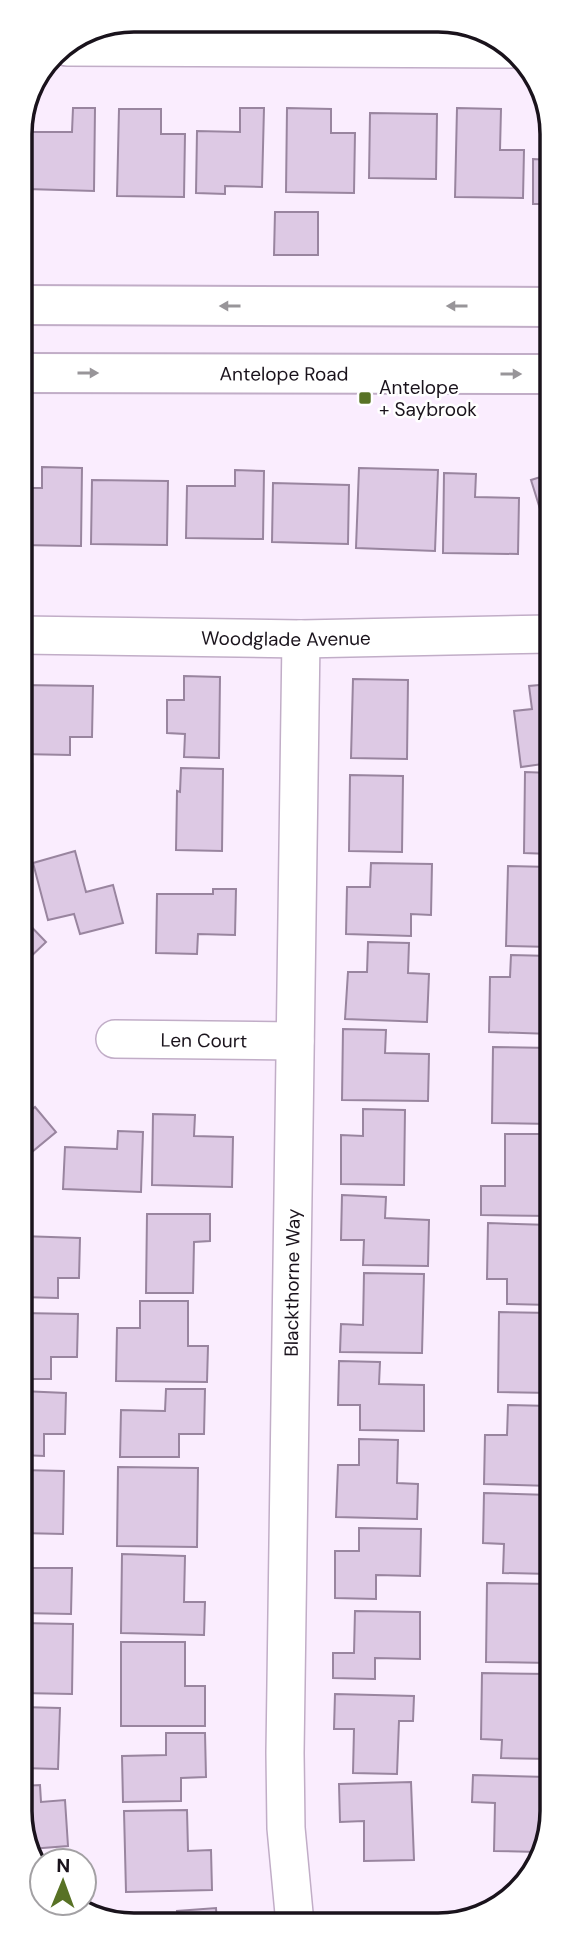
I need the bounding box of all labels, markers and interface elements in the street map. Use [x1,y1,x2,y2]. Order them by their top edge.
one-way arrow [218,300,240,312]
one-way arrow [446,300,468,312]
street label: Antelope Road [219,361,349,386]
one-way arrow [77,367,99,379]
one-way arrow [501,368,523,380]
place label: Antelope + Saybrook [379,375,477,422]
marker: Antelope + Saybrook [357,390,373,406]
street label: Woodglade Avenue [201,625,371,651]
street label: Len Court [161,1027,247,1053]
street label: Blackthorne Way [278,1208,305,1357]
north arrow [28,1847,98,1917]
text: N [56,1853,70,1878]

